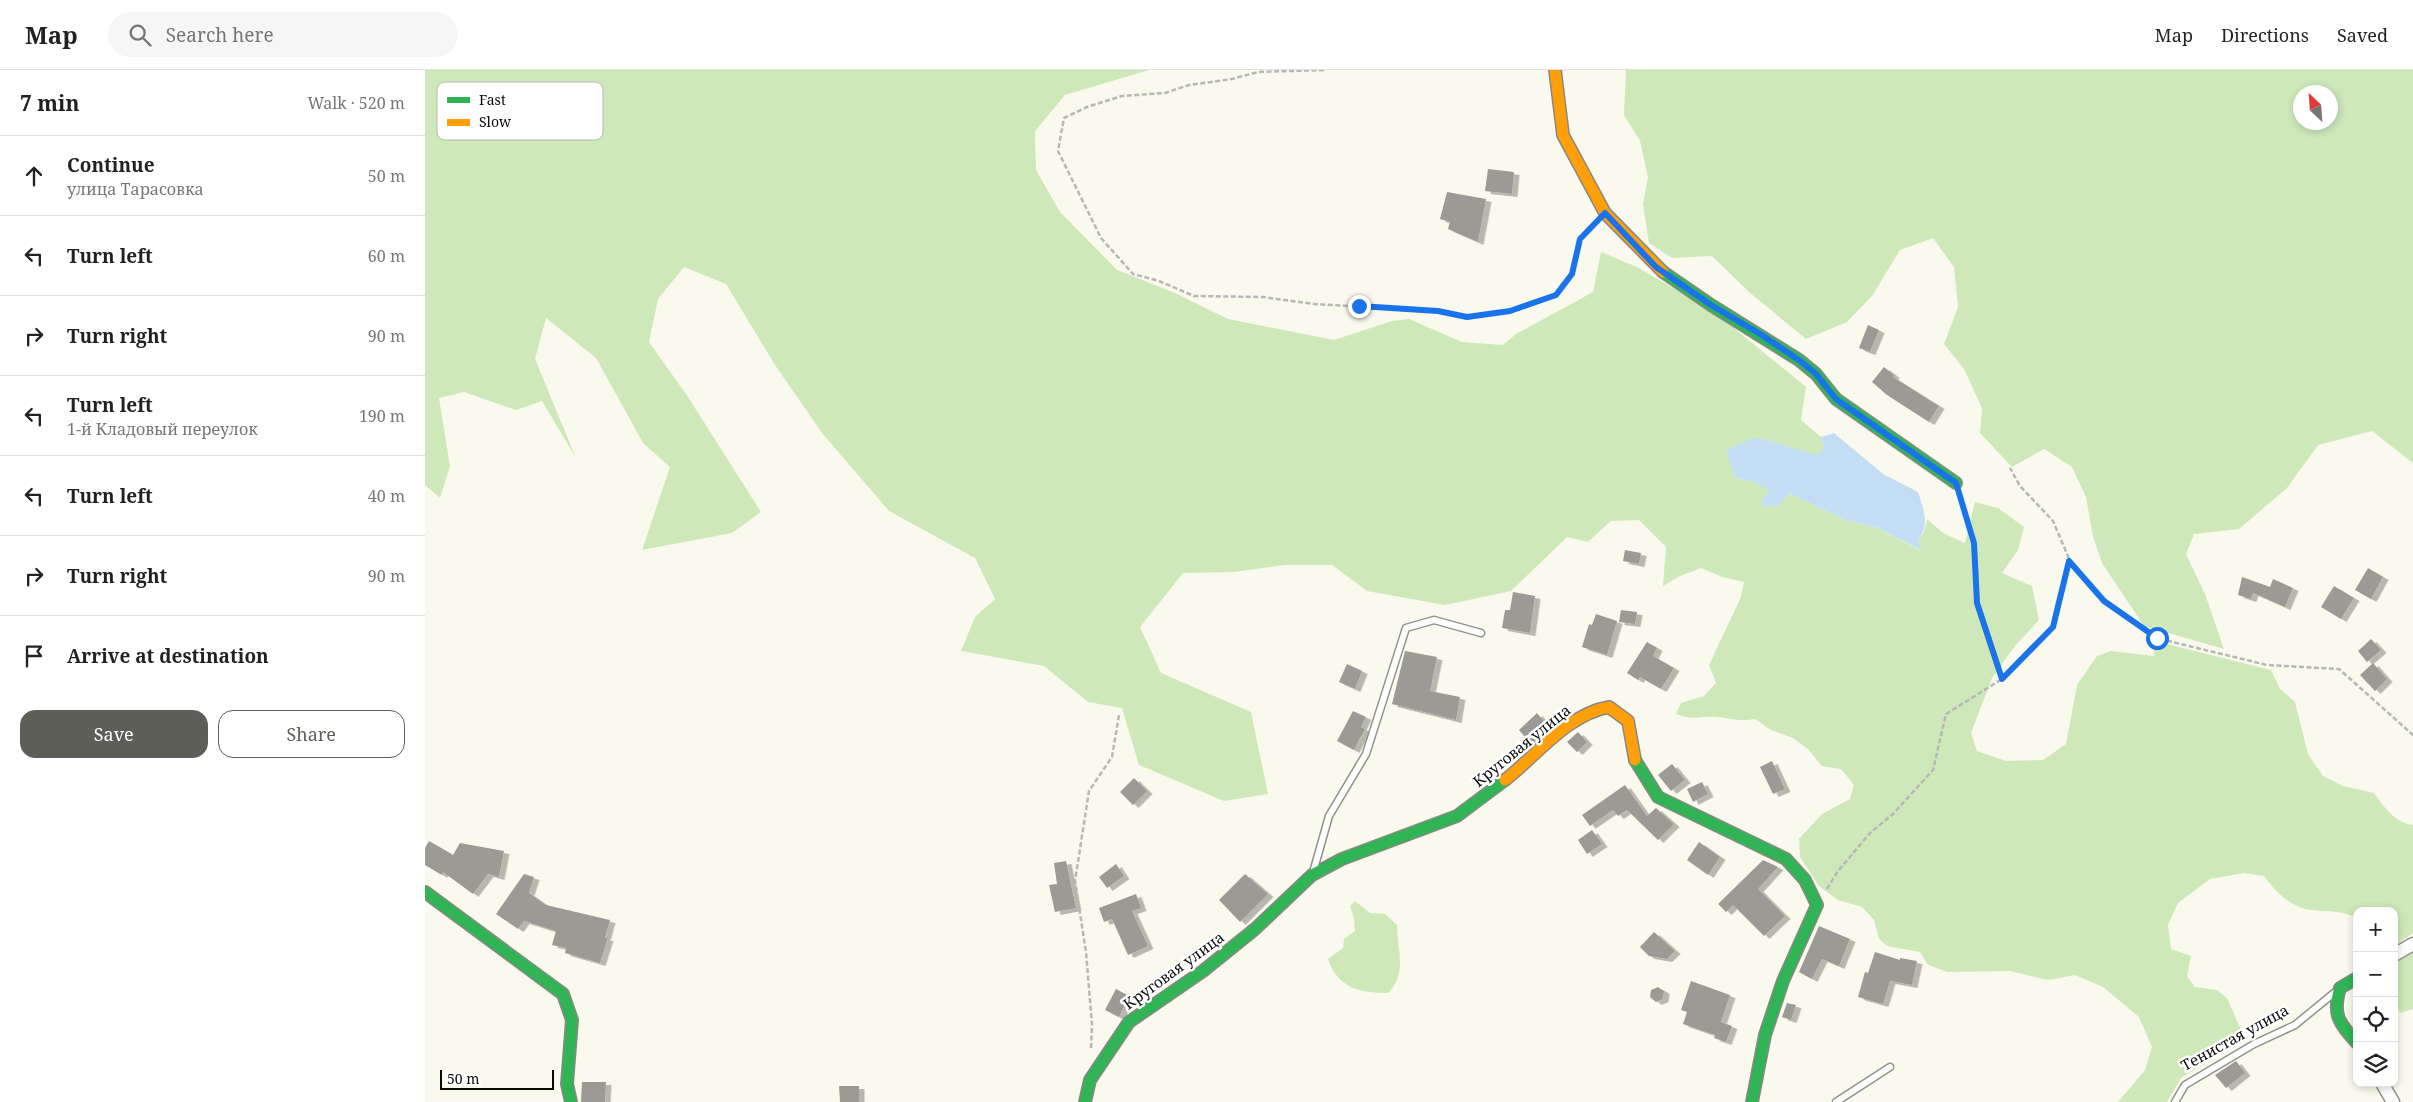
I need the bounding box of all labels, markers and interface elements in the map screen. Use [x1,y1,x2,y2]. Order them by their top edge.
search box [108,12,458,57]
text: Map [25,18,78,51]
icon: search [126,21,154,49]
text: Search here [166,22,274,48]
text: Map [2155,23,2193,47]
text: Directions [2221,23,2309,47]
text: Saved [2337,23,2388,47]
legend [437,82,603,140]
north arrow [2293,85,2338,130]
text: 7 min [20,89,79,117]
text: Fast [479,90,506,109]
text: Walk · 520 m [308,92,405,114]
text: Slow [479,112,512,131]
text: Continue [67,152,155,178]
icon: ahead [20,162,48,190]
text: 50 m [368,165,405,187]
text: улица Тарасовка [67,178,204,200]
icon: left [20,242,48,270]
text: Turn left [67,243,153,269]
text: 60 m [368,245,405,267]
route end [1348,295,1371,318]
icon: right [20,322,48,350]
text: Turn right [67,323,167,349]
text: 90 m [368,325,405,347]
text: Turn left [67,392,153,418]
icon: left [20,402,48,430]
text: 190 m [359,405,405,427]
text: 1-й Кладовый переулок [67,418,258,440]
icon: left [20,482,48,510]
text: Turn left [67,483,153,509]
text: 40 m [368,485,405,507]
icon: right [20,562,48,590]
text: Turn right [67,563,167,589]
text: 90 m [368,565,405,587]
route start [2146,627,2169,650]
icon: arrive [20,642,48,670]
text: Arrive at destination [67,643,269,669]
street label: Круговая улица [1468,700,1574,791]
button: Save [20,710,208,758]
button: Share [218,710,405,758]
map controls [2353,907,2398,1087]
button: + [2353,907,2398,952]
street label: Круговая улица [1119,927,1228,1014]
button: − [2353,952,2398,997]
button: locate [2353,997,2398,1042]
street label: Тенистая улица [2177,999,2292,1075]
button: layers [2353,1042,2398,1087]
scale bar [440,1067,554,1090]
text: 50 m [447,1069,480,1088]

